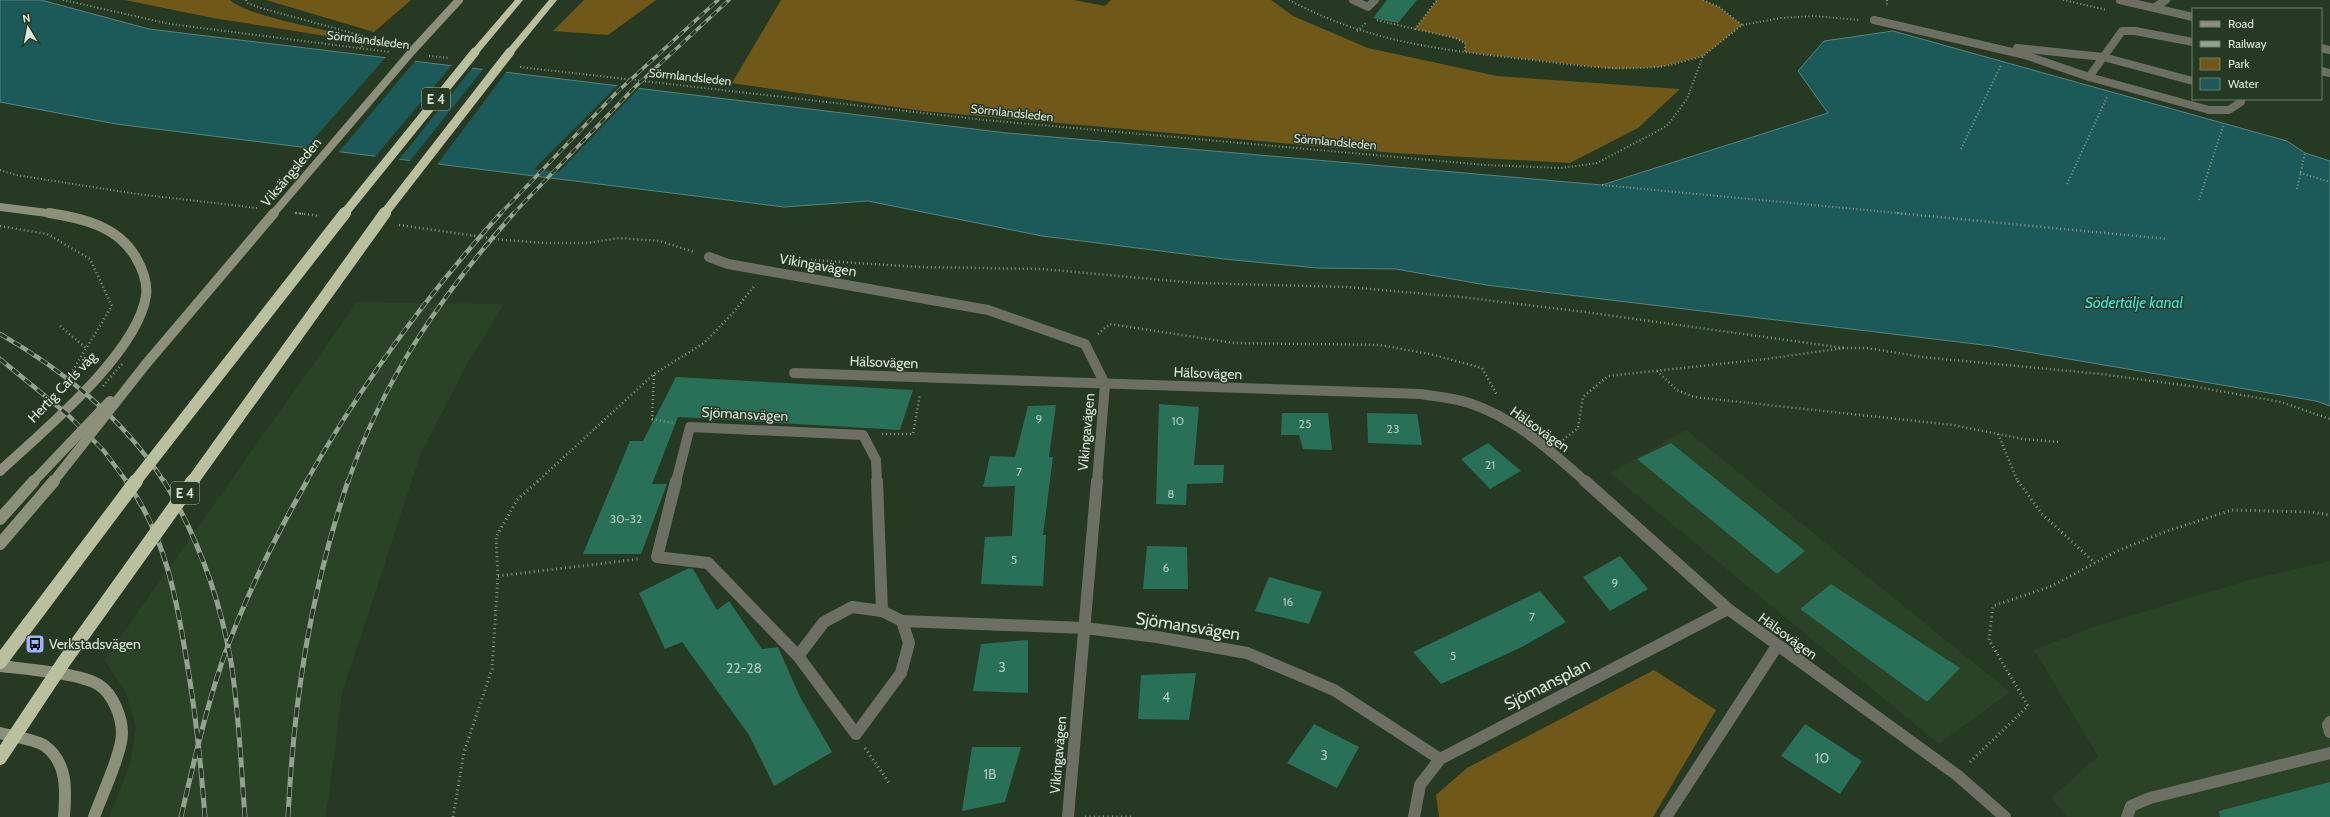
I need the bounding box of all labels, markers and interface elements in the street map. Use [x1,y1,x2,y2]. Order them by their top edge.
north arrow [8,8,48,48]
legend [2192,8,2322,100]
text: N [21,11,31,26]
text: Road [2228,16,2254,31]
street label: Sörmlandsleden [326,27,411,52]
text: Railway [2228,36,2266,51]
text: Park [2228,56,2250,71]
street label: Sörmlandsleden [648,65,733,88]
text: Water [2228,76,2259,91]
road number: E 4 [422,88,450,110]
street label: Sörmlandsleden [970,101,1055,124]
street label: Sörmlandsleden [1293,130,1377,153]
street label: Viksängsleden [257,134,325,210]
street label: Vikingavägen [778,249,858,281]
water label: Södertälje kanal [2085,294,2184,312]
street label: Hertig Carls väg [24,347,101,426]
street label: Hälsovägen [849,352,919,372]
street label: Hälsovägen [1173,363,1243,383]
street label: Vikingavägen [1074,392,1098,472]
street label: Hälsovägen [1507,402,1573,456]
street label: Sjömansvägen [701,403,789,425]
house number: 9 [1036,411,1043,426]
house number: 10 [1172,413,1184,428]
house number: 25 [1299,416,1311,431]
house number: 23 [1387,421,1399,436]
house number: 21 [1485,457,1495,472]
house number: 7 [1016,464,1022,479]
road number: E 4 [171,482,199,504]
house number: 8 [1167,486,1175,501]
house number: 30-32 [610,511,642,526]
house number: 5 [1011,552,1017,567]
house number: 6 [1163,560,1170,575]
house number: 9 [1612,575,1619,590]
house number: 16 [1283,594,1294,609]
street label: Sjömansvägen [1134,608,1242,645]
house number: 7 [1529,609,1535,624]
street label: Hälsovägen [1755,609,1821,664]
bus stop icon: Verkstadsvägen [24,633,46,655]
place label: Verkstadsvägen [49,635,141,653]
house number: 5 [1450,648,1456,663]
street label: Sjömansplan [1501,654,1594,715]
house number: 3 [998,658,1006,676]
house number: 22-28 [726,659,762,677]
house number: 4 [1162,688,1170,706]
street label: Vikingavägen [1046,715,1070,795]
house number: 3 [1320,746,1328,764]
house number: 10 [1815,749,1829,767]
house number: 1B [984,765,996,783]

